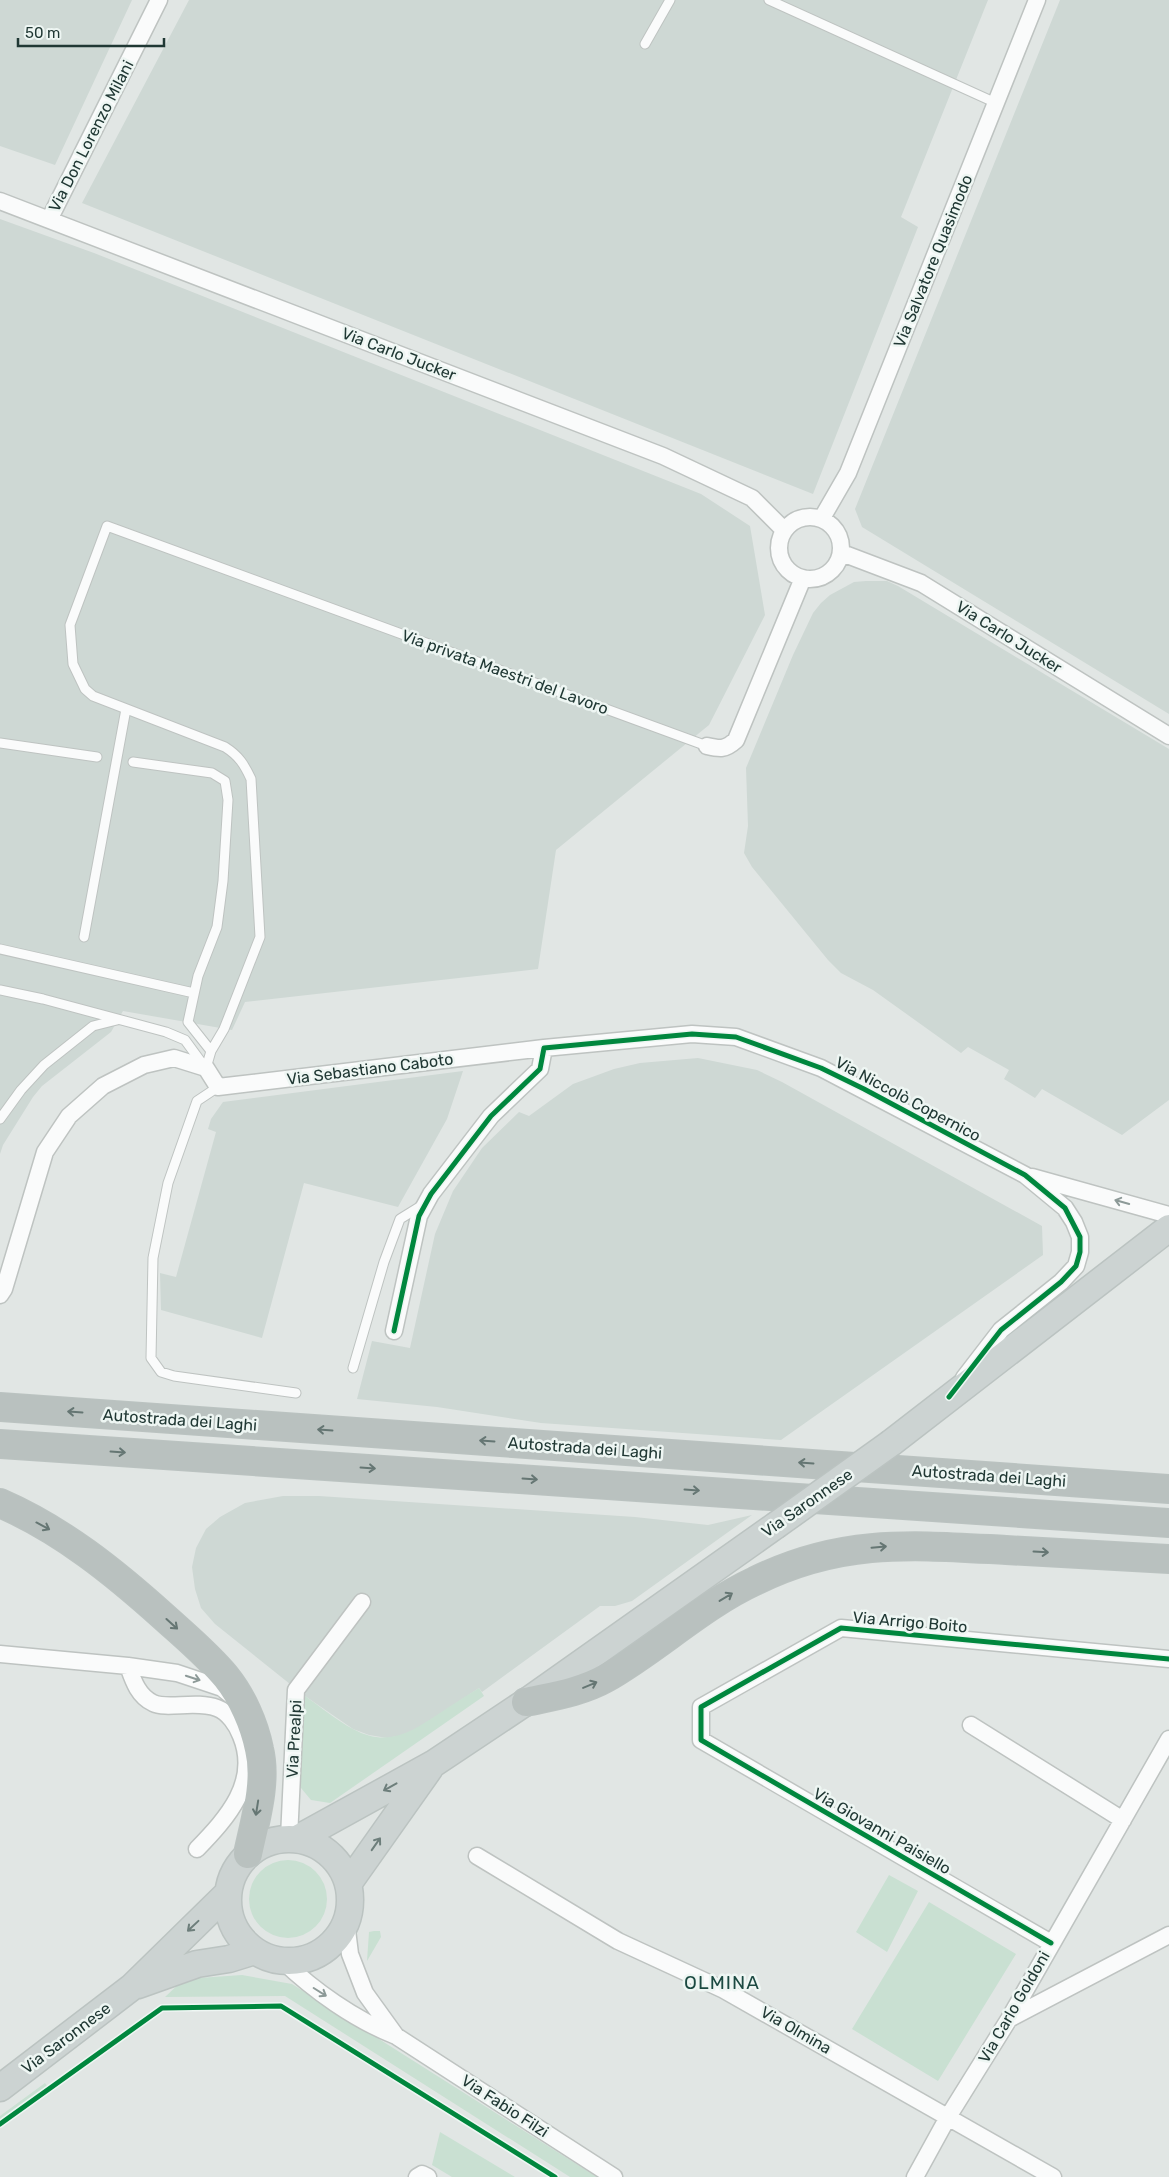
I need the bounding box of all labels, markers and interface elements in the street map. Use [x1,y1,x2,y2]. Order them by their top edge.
scale bar [18,15,164,47]
text: 50 m [25,24,60,42]
street label: Via Don Lorenzo Milani [45,57,137,215]
street label: Via Salvatore Quasimodo [890,172,976,350]
street label: Via Carlo Jucker [339,323,459,385]
street label: Via Carlo Jucker [953,597,1065,677]
street label: Via privata Maestri del Lavoro [399,626,611,718]
street label: Via Sebastiano Caboto [286,1049,454,1089]
street label: Via Niccolò Copernico [832,1053,984,1145]
one-way arrow [1114,1197,1130,1206]
street label: Autostrada dei Laghi [102,1405,258,1435]
one-way arrow [68,1408,84,1417]
one-way arrow [317,1425,333,1434]
street label: Autostrada dei Laghi [507,1433,663,1463]
one-way arrow [479,1436,495,1445]
one-way arrow [110,1447,126,1456]
one-way arrow [798,1459,814,1468]
street label: Autostrada dei Laghi [911,1461,1067,1491]
one-way arrow [360,1464,376,1473]
street label: Via Saronnese [758,1465,856,1541]
one-way arrow [522,1475,538,1484]
one-way arrow [684,1486,700,1495]
one-way arrow [35,1521,50,1531]
one-way arrow [871,1542,887,1552]
one-way arrow [1033,1547,1049,1556]
one-way arrow [719,1592,733,1602]
street label: Via Arrigo Boito [852,1608,968,1636]
one-way arrow [165,1618,178,1630]
one-way arrow [185,1674,200,1683]
one-way arrow [582,1679,597,1689]
street label: Via Prealpi [282,1699,306,1779]
one-way arrow [383,1782,398,1792]
street label: Via Giovanni Paisiello [810,1784,954,1878]
one-way arrow [252,1799,262,1815]
one-way arrow [371,1838,381,1852]
one-way arrow [186,1920,199,1932]
street label: Via Carlo Goldoni [974,1948,1054,2066]
district label: OLMINA [684,1971,760,1994]
one-way arrow [312,1987,326,1997]
street label: Via Saronnese [18,1998,114,2078]
street label: Via Olmina [757,2002,835,2058]
street label: Via Fabio Filzi [458,2071,552,2141]

